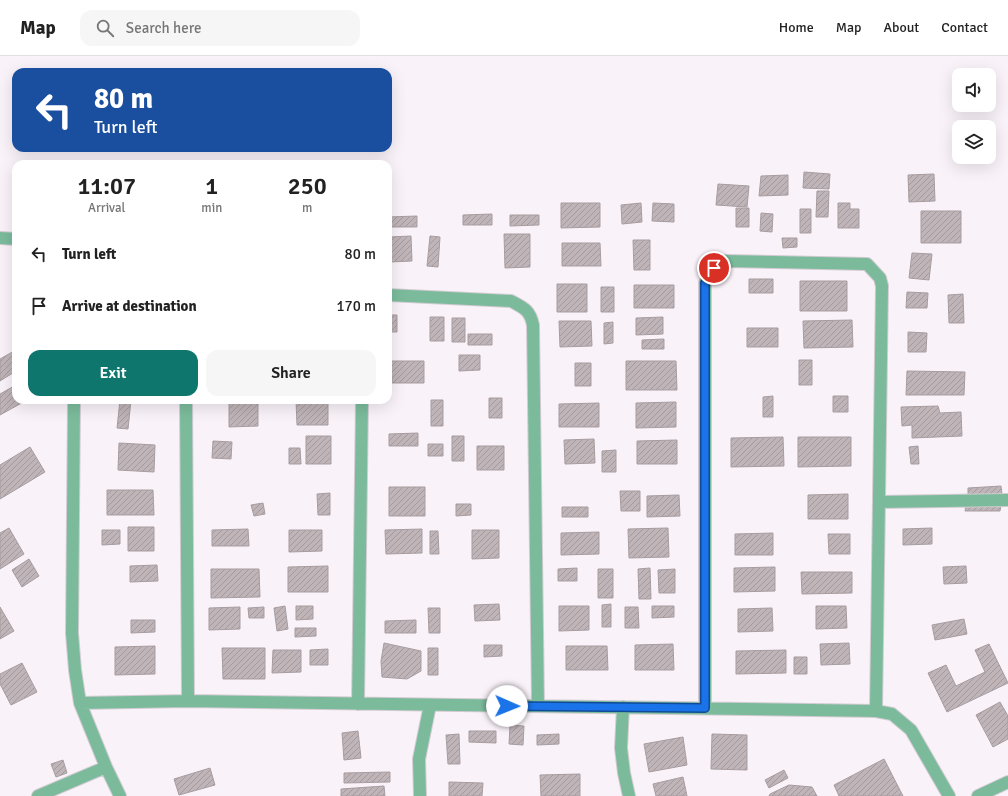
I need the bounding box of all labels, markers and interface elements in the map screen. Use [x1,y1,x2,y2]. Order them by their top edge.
search box [80,10,360,46]
text: Map [20,16,56,40]
icon: search [94,17,116,39]
text: Search here [126,19,201,37]
text: Home [779,19,814,36]
text: Map [836,19,861,36]
text: About [883,19,919,36]
text: Contact [941,19,988,36]
map controls [952,68,996,164]
button: sound [952,68,996,112]
text: 80 m [94,82,153,116]
icon: left [28,84,80,136]
text: Turn left [94,116,157,138]
button: layers [952,120,996,164]
text: 11:07 [77,171,136,201]
text: 1 [205,171,218,201]
text: 250 [288,171,327,201]
text: Arrival [88,200,125,216]
text: min [201,200,222,216]
text: m [302,200,312,216]
icon: left [28,243,50,265]
text: Turn left [62,245,116,263]
text: 80 m [345,245,376,263]
pin [697,251,731,285]
icon: arrive [703,257,725,279]
icon: arrive [28,295,50,317]
text: Arrive at destination [62,297,197,315]
text: 170 m [336,297,376,315]
button: Exit [28,350,198,396]
button: Share [206,350,376,396]
position arrow [486,685,528,727]

